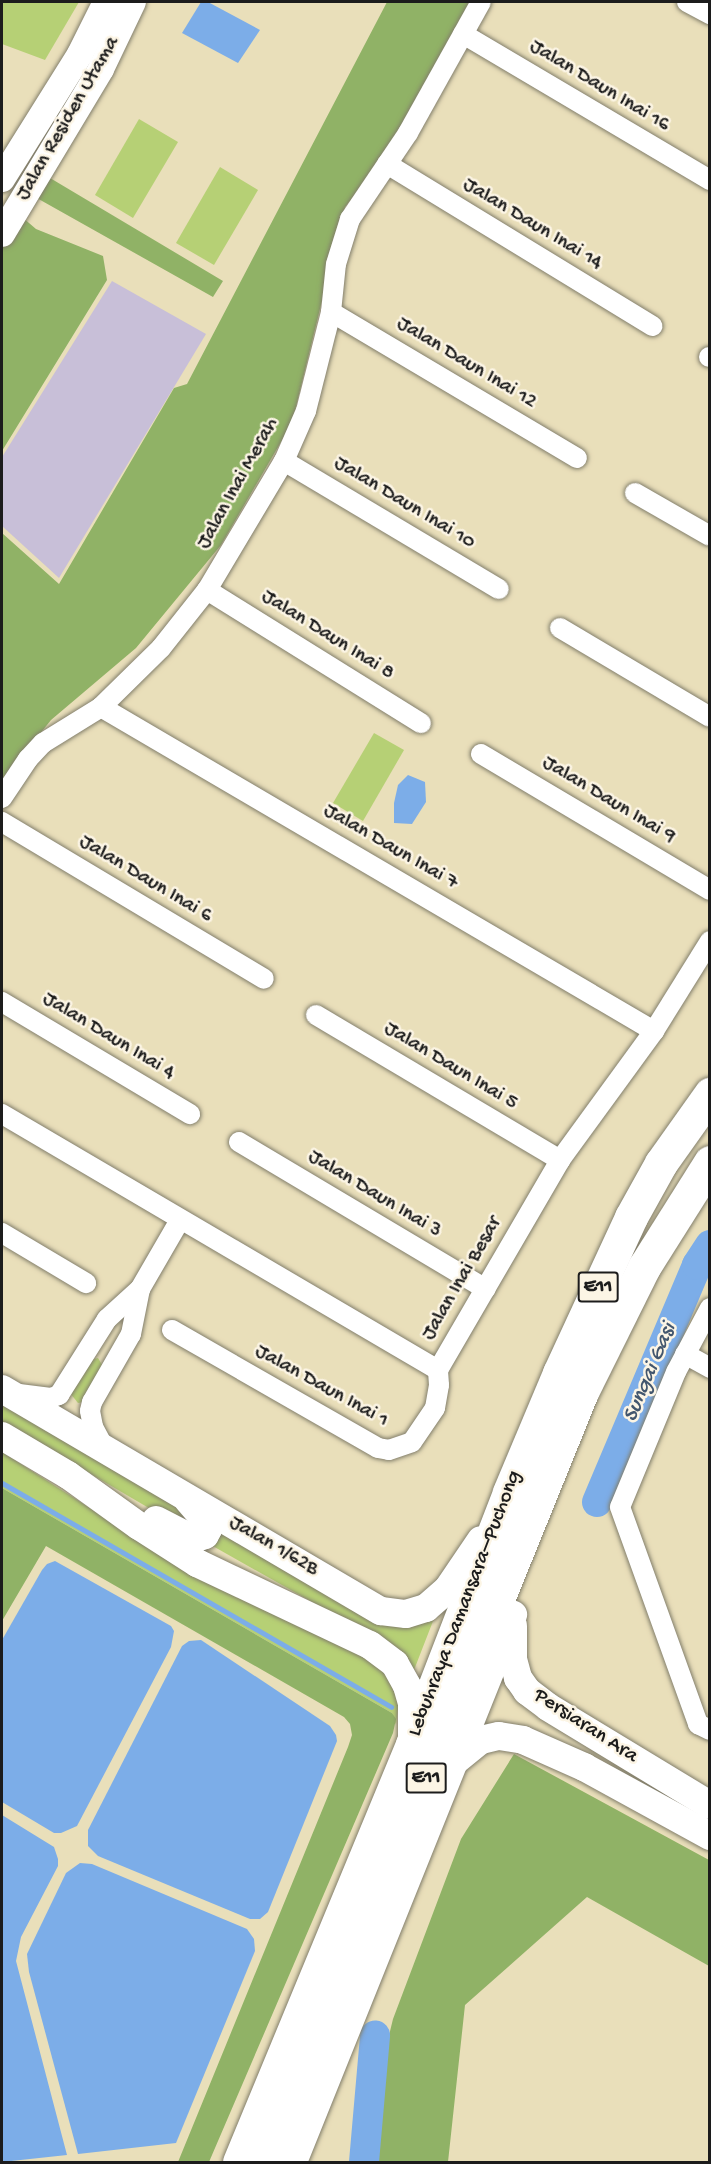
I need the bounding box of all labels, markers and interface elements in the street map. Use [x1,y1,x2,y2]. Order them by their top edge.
street label: Jalan Residen Utama [12,33,126,205]
street label: Jalan Daun Inai 16 [524,35,674,139]
street label: Jalan Daun Inai 14 [457,173,607,277]
street label: Jalan Daun Inai 12 [391,312,541,416]
street label: Jalan Inai Merah [193,414,285,554]
street label: Jalan Daun Inai 10 [329,452,479,556]
street label: Jalan Daun Inai 8 [256,585,398,687]
street label: Jalan Daun Inai 9 [537,751,679,851]
street label: Jalan Daun Inai 7 [318,799,462,897]
street label: Jalan Daun Inai 6 [74,830,216,930]
street label: Jalan Daun Inai 4 [37,987,179,1087]
street label: Jalan Daun Inai 5 [379,1017,521,1117]
street label: Jalan Daun Inai 3 [303,1145,445,1245]
street label: Jalan Inai Besar [417,1213,509,1345]
road number: E11 [577,1270,619,1304]
water label: Sungai Gasi [618,1320,684,1426]
street label: Jalan Daun Inai 1 [250,1340,392,1434]
street label: Lebuhraya Damansara–Puchong [404,1468,528,1740]
street label: Jalan 1/62B [224,1511,322,1583]
street label: Persiaran Ara [528,1684,642,1770]
road number: E11 [405,1761,447,1795]

